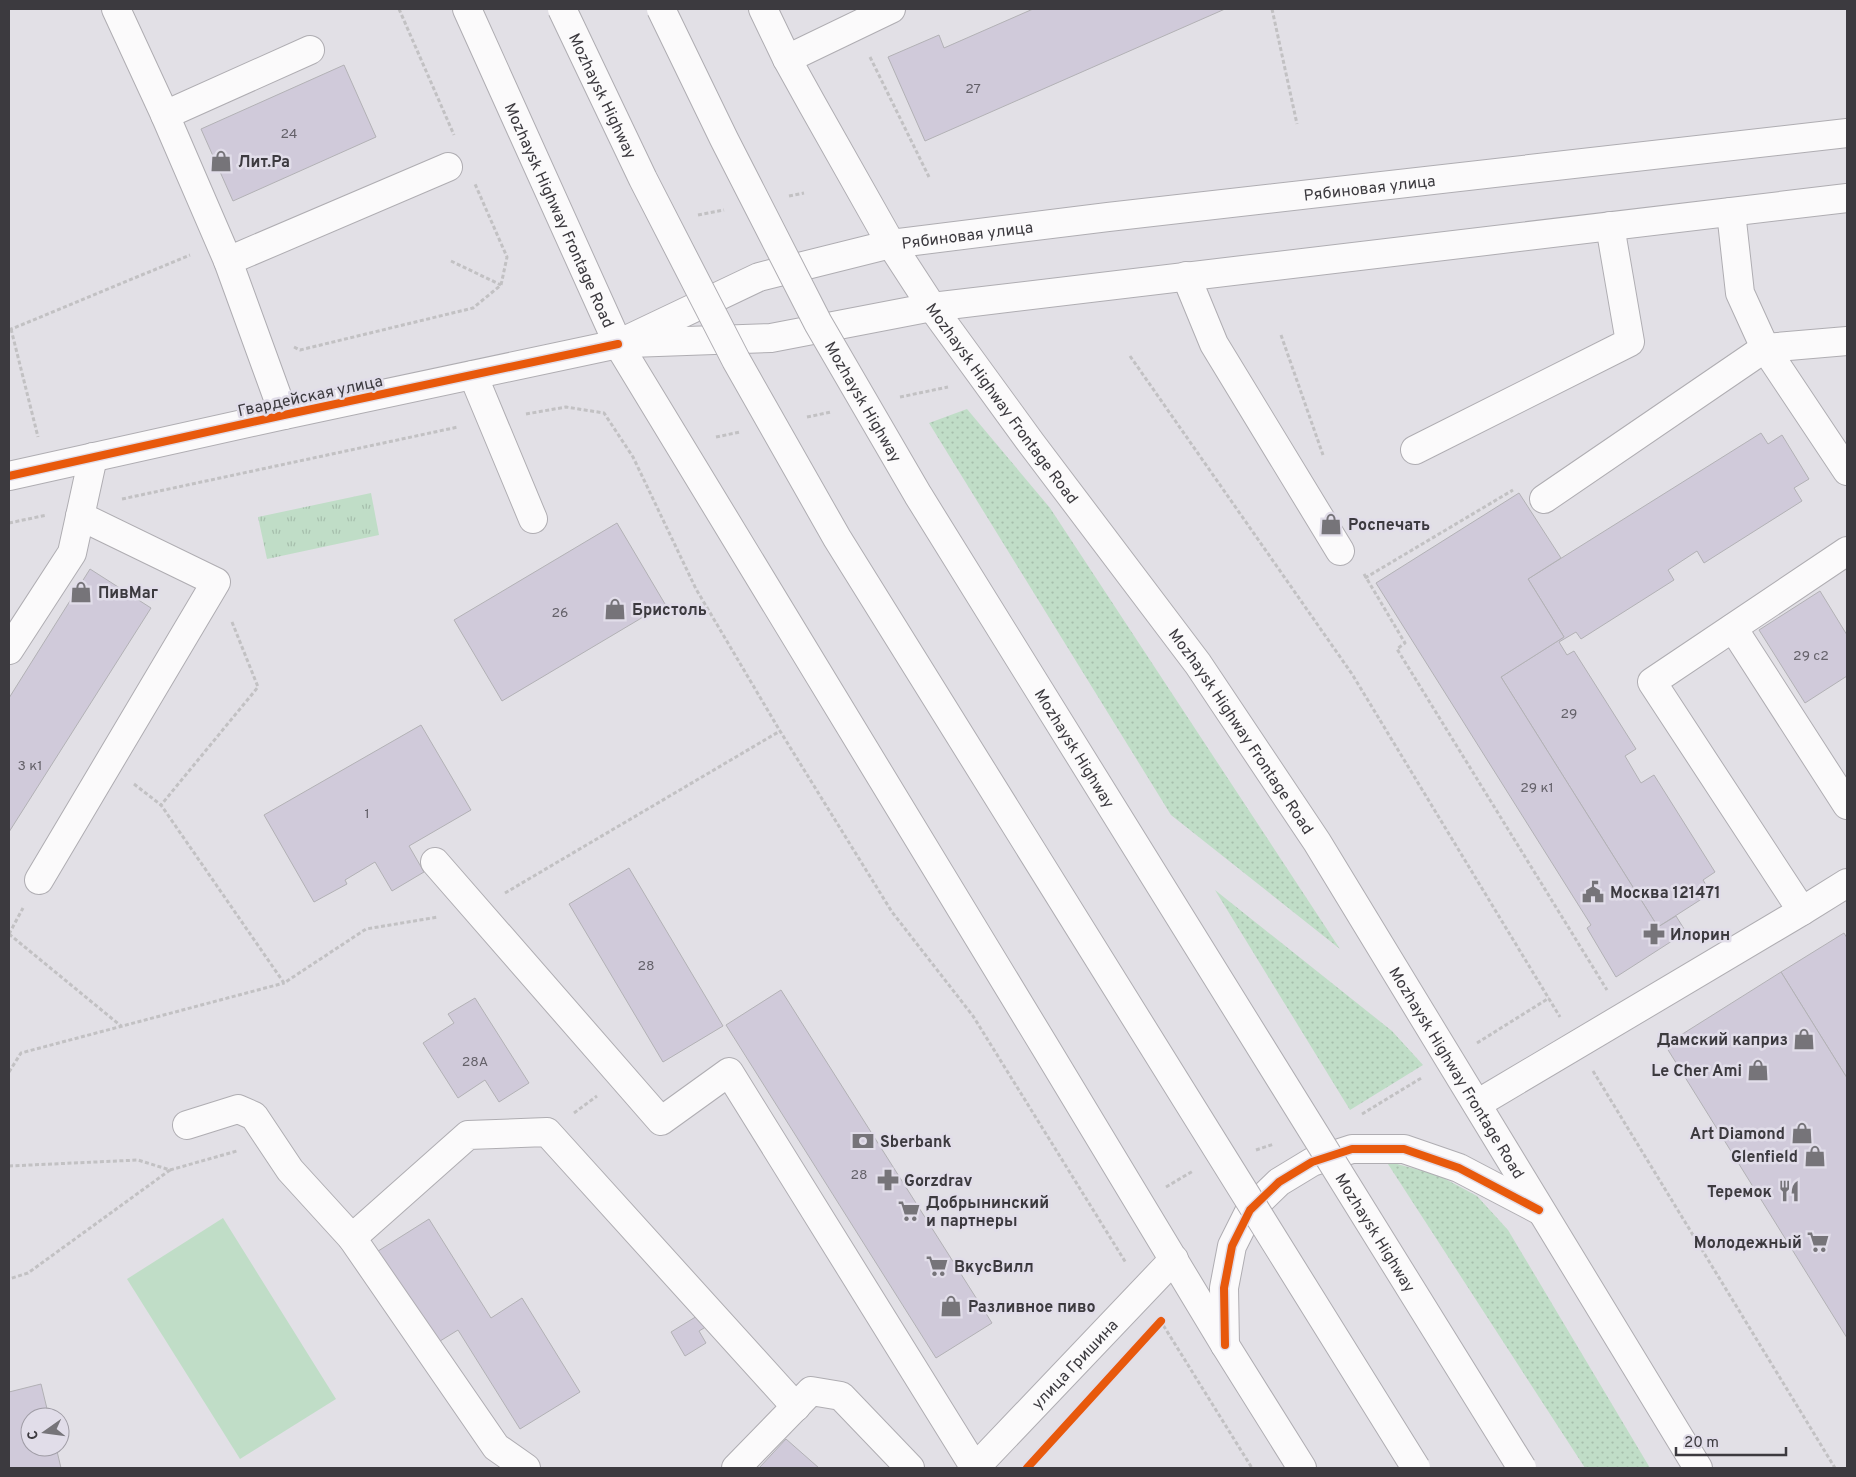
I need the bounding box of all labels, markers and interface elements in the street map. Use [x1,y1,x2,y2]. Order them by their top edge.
street label: Mozhaysk Highway [563,31,640,162]
house number: 27 [965,81,981,98]
street label: Mozhaysk Highway Frontage Road [499,100,617,331]
house number: 24 [280,126,298,143]
shop icon: Лит.Ра [208,148,234,174]
place label: Лит.Ра [238,153,290,173]
street label: Рябиновая улица [1303,172,1437,207]
street label: Рябиновая улица [900,218,1034,255]
street label: Mozhaysk Highway Frontage Road [920,300,1081,509]
street label: Mozhaysk Highway [819,339,905,467]
street label: Гвардейская улица [236,372,385,422]
shop icon: Роспечать [1318,511,1344,537]
place label: Роспечать [1348,516,1430,536]
shop icon: ПивМаг [68,579,94,605]
place label: ПивМаг [98,584,158,604]
shop icon: Бристоль [602,596,628,622]
place label: Бристоль [632,601,707,621]
house number: 26 [552,605,568,622]
street label: Mozhaysk Highway Frontage Road [1163,625,1317,839]
house number: 29 с2 [1793,648,1829,665]
street label: Mozhaysk Highway [1029,686,1118,812]
house number: 29 [1561,706,1577,723]
house number: 3 к1 [18,758,42,775]
house number: 29 к1 [1520,780,1554,797]
house number: 1 [364,806,370,823]
public building icon: Москва 121471 [1580,879,1606,905]
place label: Москва 121471 [1610,884,1721,904]
pharmacy icon: Илорин [1641,921,1667,947]
place label: Илорин [1670,926,1730,946]
house number: 28 [637,958,655,975]
street label: Mozhaysk Highway Frontage Road [1383,964,1528,1183]
shop icon: Дамский каприз [1791,1026,1817,1052]
place label: Дамский каприз [1657,1031,1788,1051]
house number: 28А [462,1054,488,1071]
shop icon: Le Cher Ami [1745,1057,1771,1083]
place label: Le Cher Ami [1651,1062,1742,1082]
shop icon: Art Diamond [1789,1120,1815,1146]
place label: Art Diamond [1690,1125,1785,1145]
bank icon: Sberbank [850,1128,876,1154]
place label: Sberbank [880,1133,951,1153]
shop icon: Glenfield [1802,1143,1828,1169]
place label: Glenfield [1731,1148,1798,1168]
house number: 28 [850,1167,868,1184]
pharmacy icon: Gorzdrav [875,1167,901,1193]
street label: Mozhaysk Highway [1330,1170,1419,1297]
place label: Gorzdrav [904,1172,972,1192]
restaurant icon: Теремок [1776,1178,1802,1204]
place label: Теремок [1707,1183,1772,1203]
place label: Добрынинский и партнеры [926,1194,1049,1232]
supermarket icon: Добрынинский и партнеры [896,1198,922,1224]
supermarket icon: Молодежный [1805,1229,1831,1255]
place label: Молодежный [1694,1234,1802,1254]
supermarket icon: ВкусВилл [924,1253,950,1279]
place label: ВкусВилл [954,1258,1034,1278]
shop icon: Разливное пиво [938,1293,964,1319]
place label: Разливное пиво [968,1298,1096,1318]
street label: улица Гришина [1028,1316,1123,1414]
north arrow [20,1407,70,1457]
scale bar [1676,1424,1786,1456]
text: С [24,1428,43,1441]
text: 20 m [1684,1434,1719,1453]

